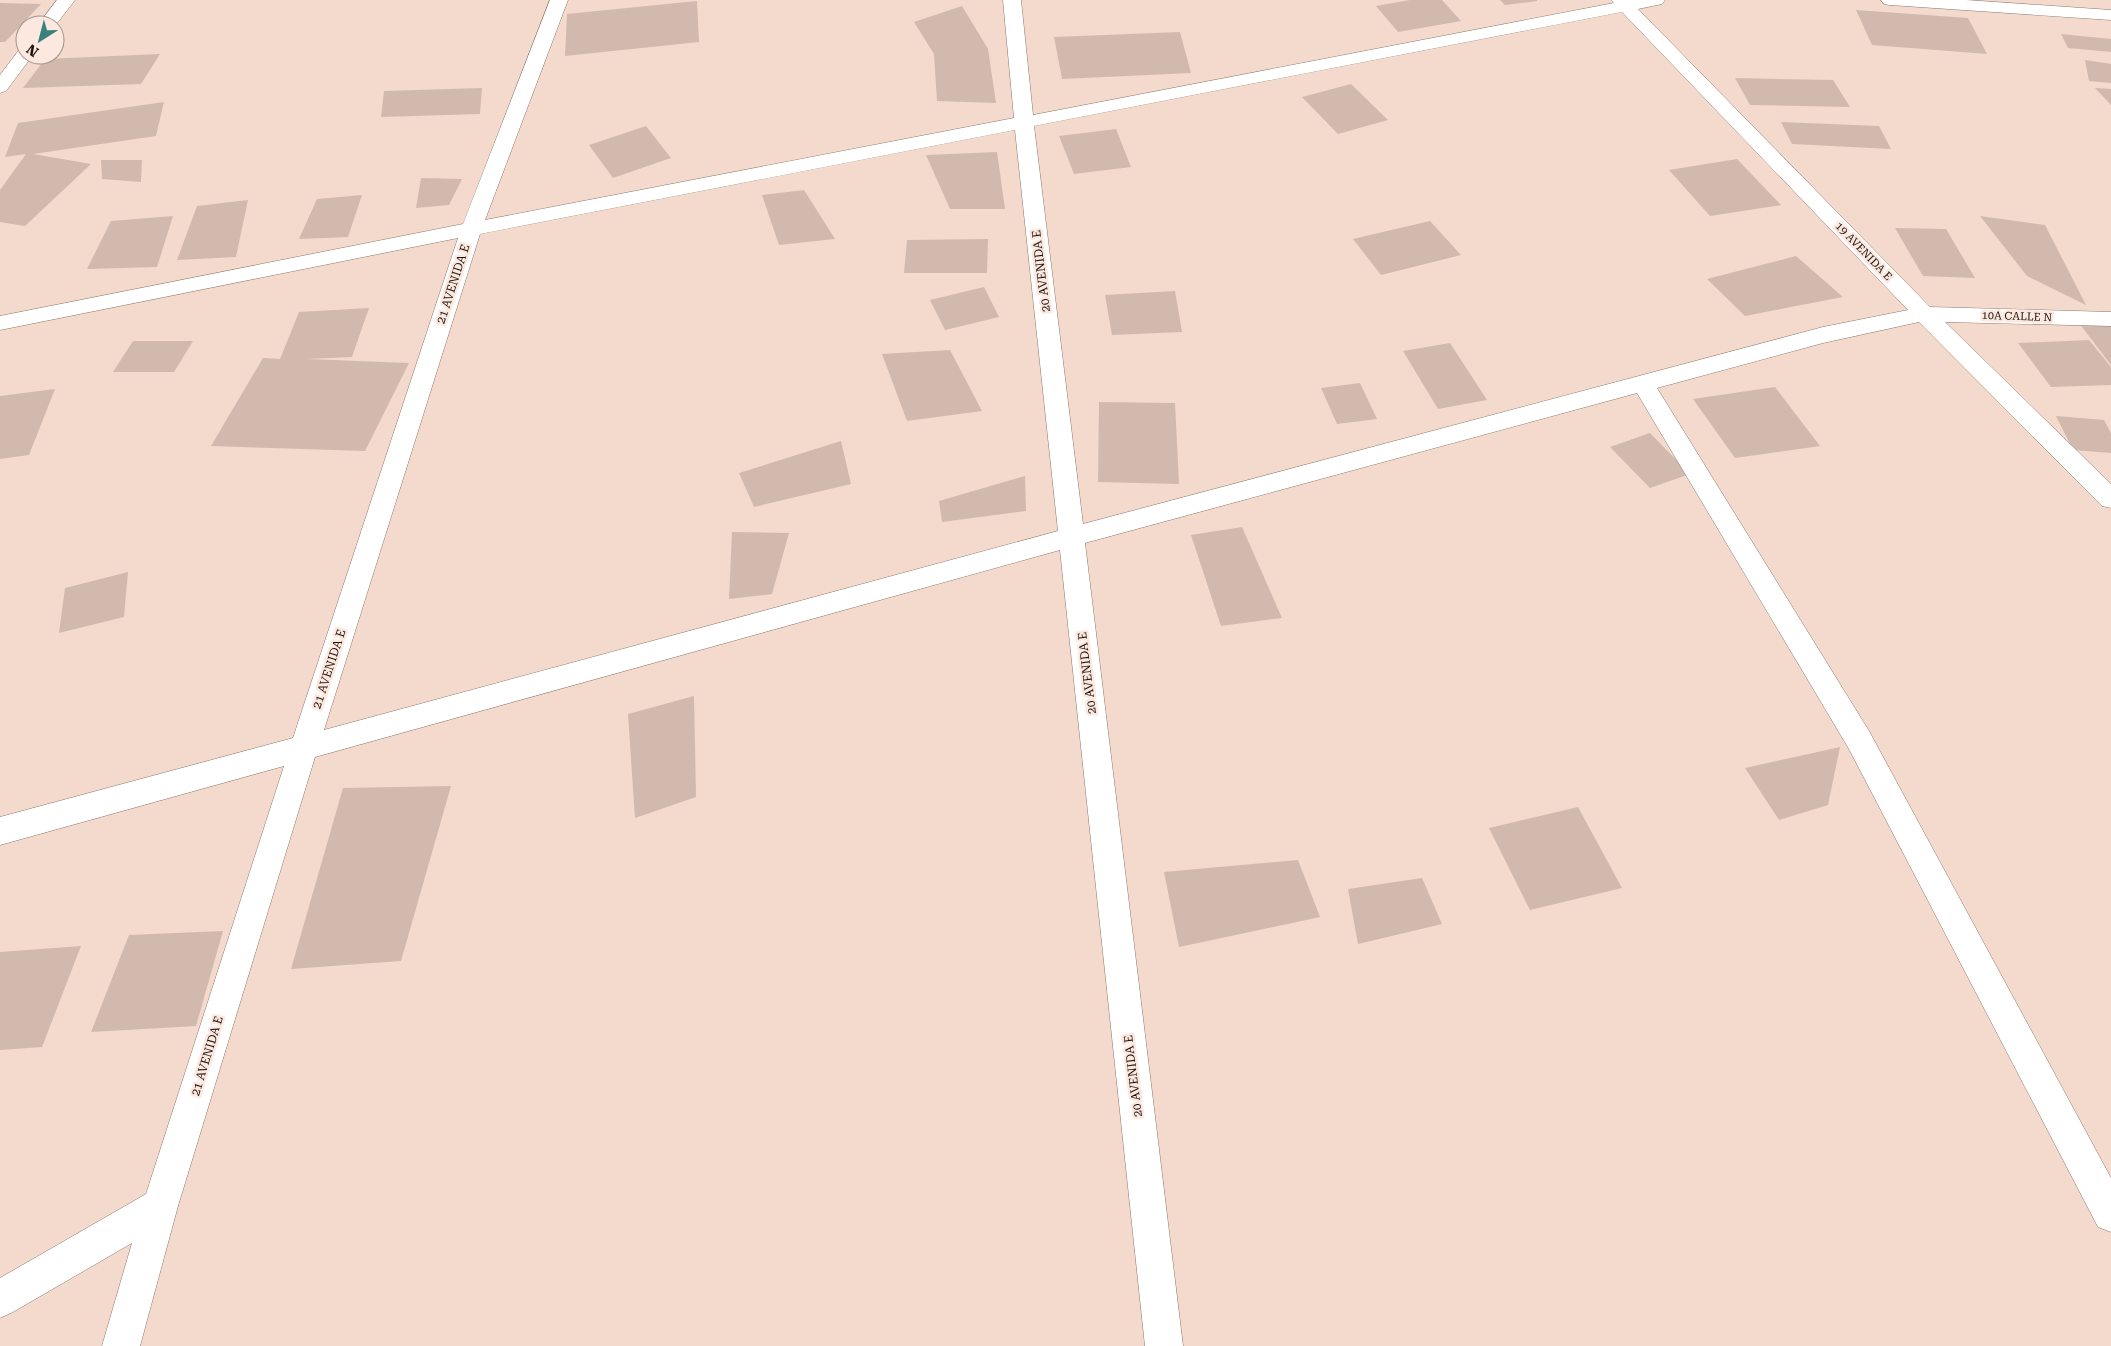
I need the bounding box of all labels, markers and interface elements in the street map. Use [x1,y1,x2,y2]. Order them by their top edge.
north arrow [15,15,65,65]
text: N [23,41,41,60]
street label: 19 AVENIDA E [1833,220,1895,283]
street label: 20 AVENIDA E [1029,229,1053,313]
street label: 21 AVENIDA E [434,243,472,325]
street label: 10A CALLE N [1981,309,2053,324]
street label: 21 AVENIDA E [310,628,348,710]
street label: 20 AVENIDA E [1075,631,1099,715]
street label: 21 AVENIDA E [188,1015,226,1097]
street label: 20 AVENIDA E [1121,1034,1145,1118]

